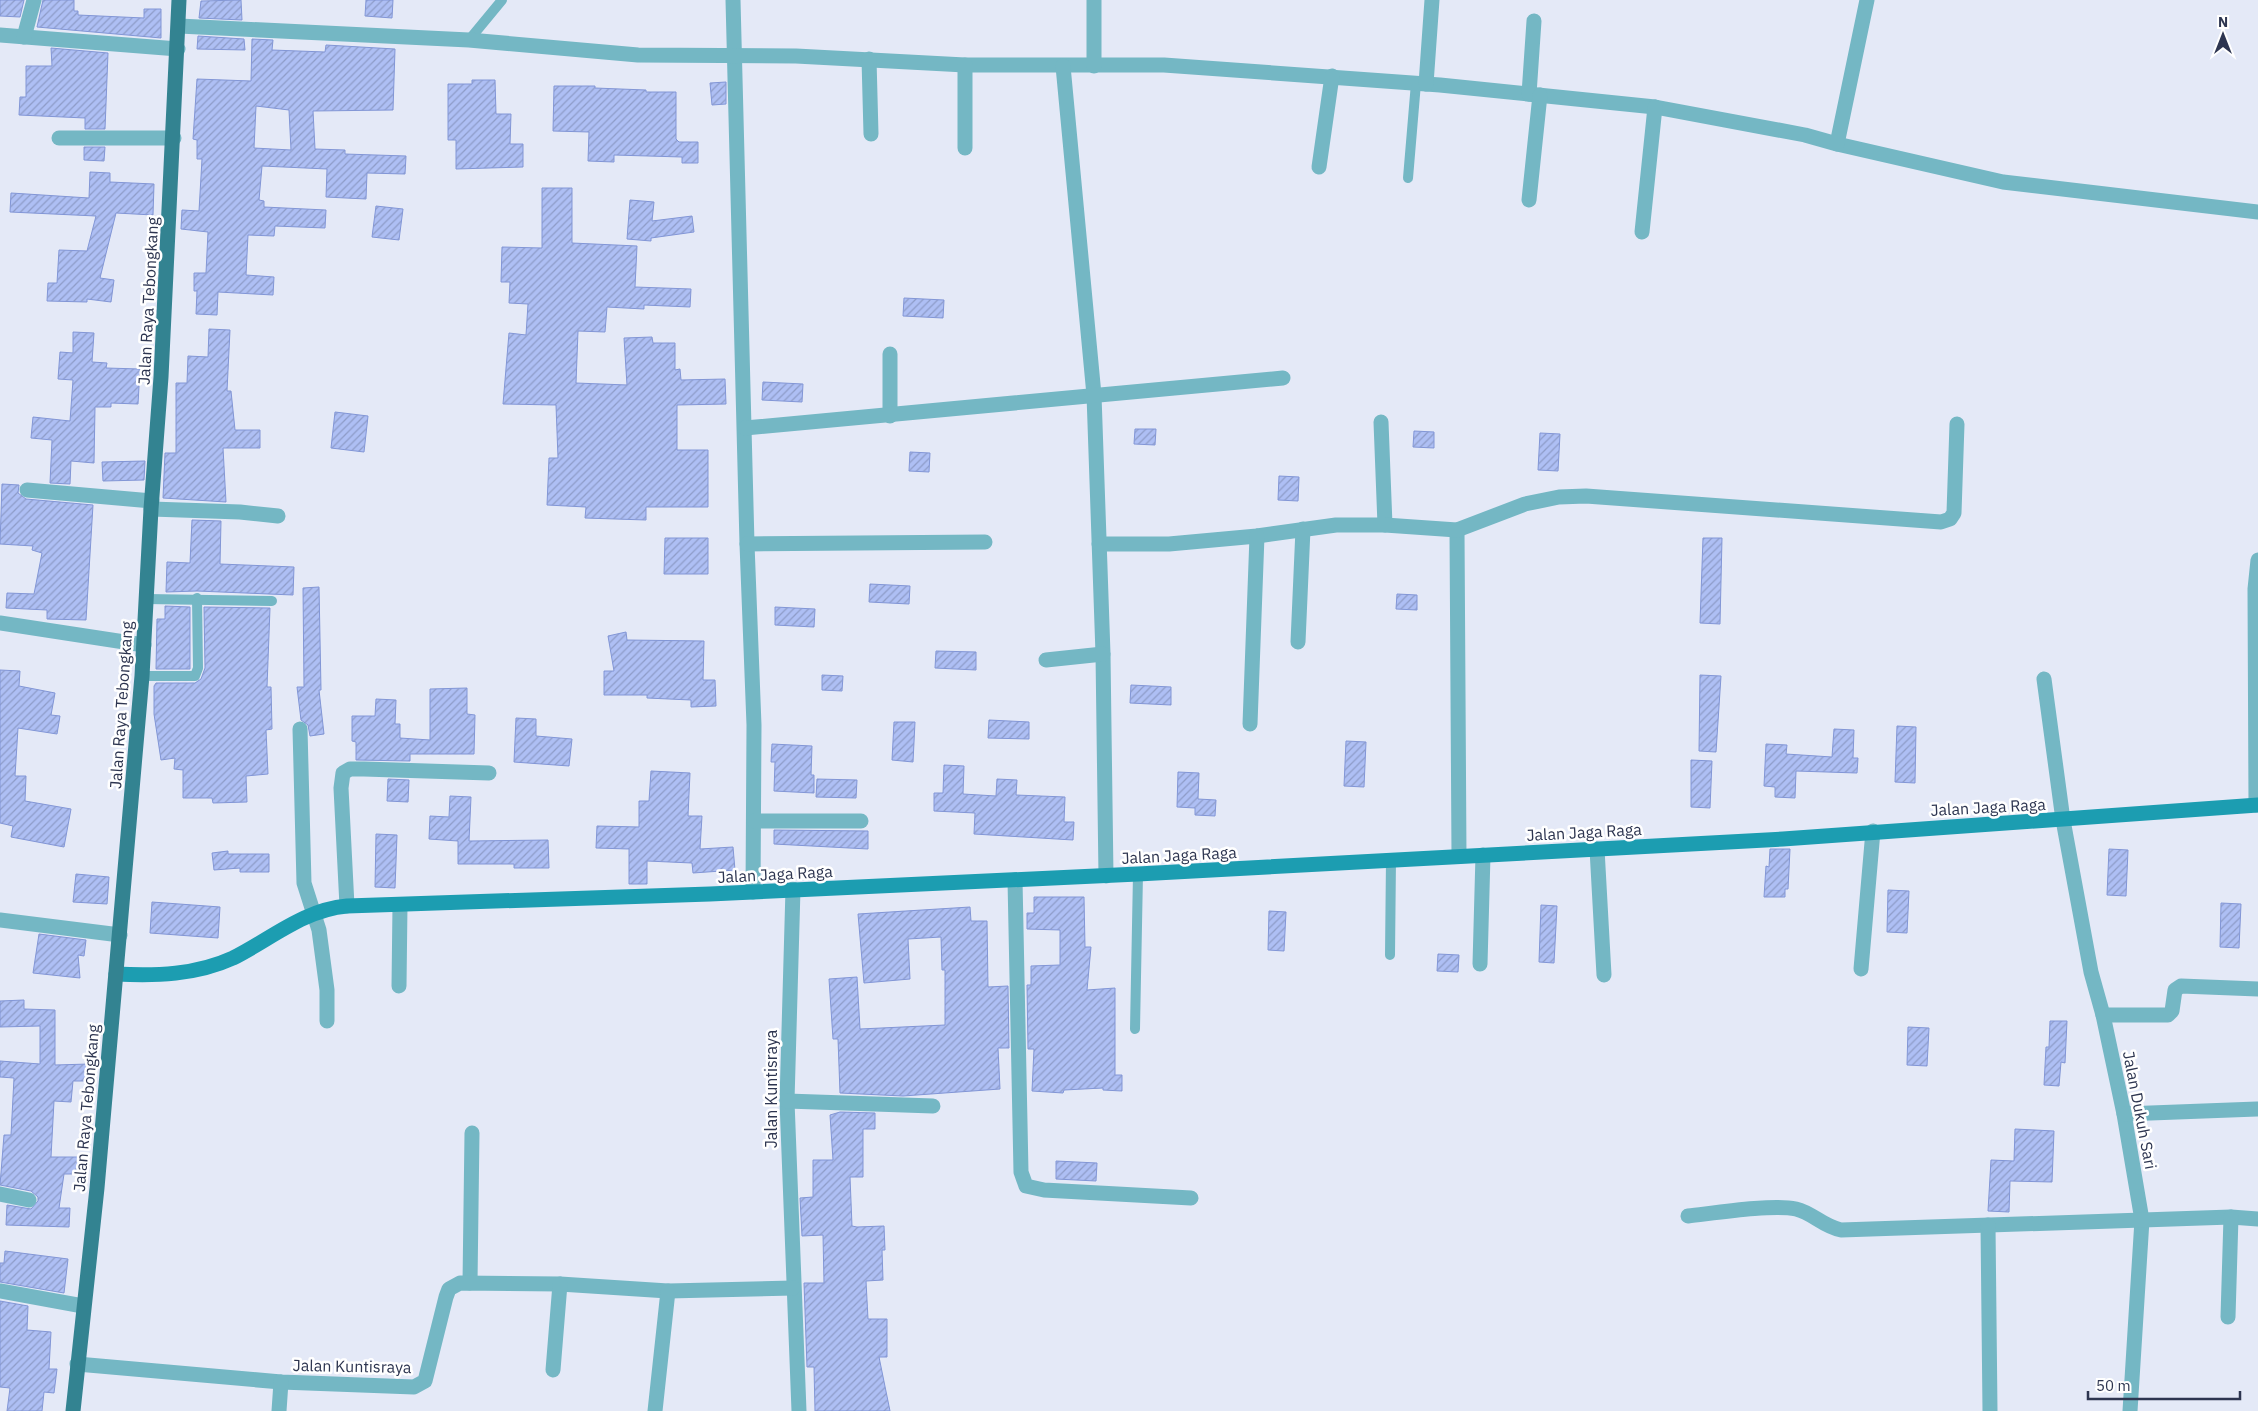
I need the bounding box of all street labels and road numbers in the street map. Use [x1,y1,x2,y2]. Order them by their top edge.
street label: Jalan Raya Tebongkang [134,216,162,386]
street label: Jalan Raya Tebongkang [105,620,137,790]
street label: Jalan Jaga Raga [1930,794,2047,820]
street label: Jalan Jaga Raga [1526,819,1643,845]
street label: Jalan Jaga Raga [1121,842,1238,868]
street label: Jalan Jaga Raga [717,861,834,887]
street label: Jalan Raya Tebongkang [69,1023,103,1193]
street label: Jalan Kuntisraya [761,1029,781,1148]
street label: Jalan Dukuh Sari [2119,1049,2161,1171]
street label: Jalan Kuntisraya [293,1355,412,1377]

